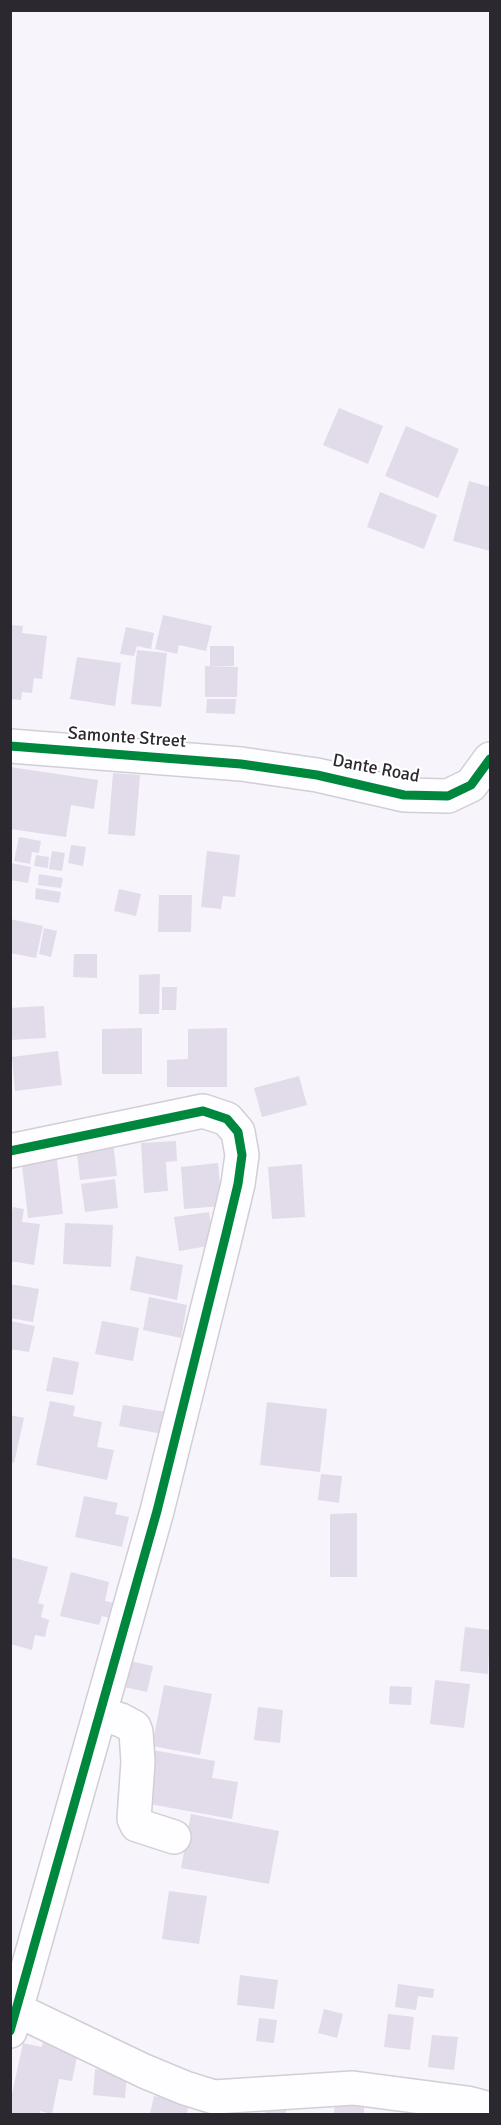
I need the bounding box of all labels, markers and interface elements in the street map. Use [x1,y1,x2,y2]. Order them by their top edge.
street label: Samonte Street [67,723,187,753]
street label: Dante Road [331,750,421,788]

